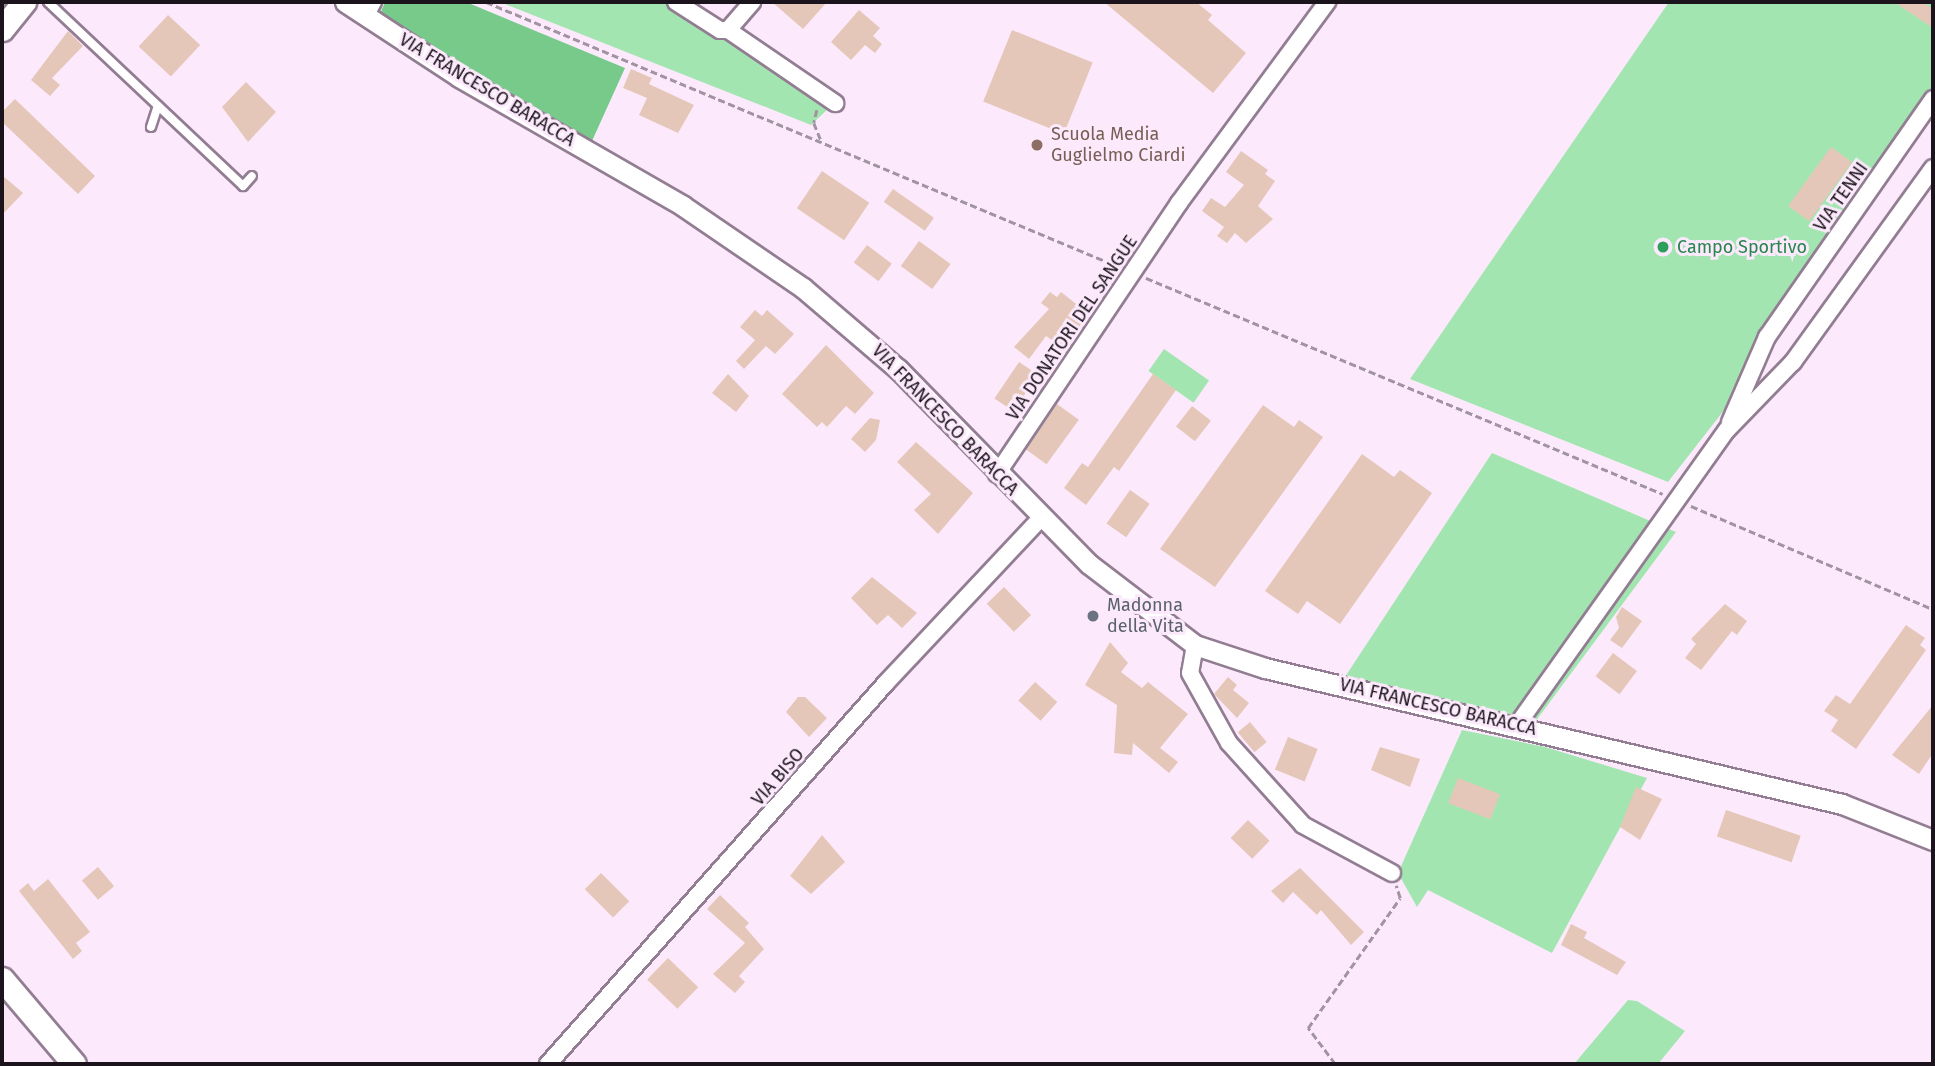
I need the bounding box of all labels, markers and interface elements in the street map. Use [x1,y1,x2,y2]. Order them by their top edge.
street label: VIA FRANCESCO BARACCA [395,29,579,151]
place label: Scuola Media Guglielmo Ciardi [1051,124,1186,166]
marker: Scuola Media Guglielmo Ciardi [1029,137,1045,153]
street label: VIA TENNI [1809,158,1873,236]
street label: VIA DONATORI DEL SANGUE [1002,231,1142,425]
place label: Campo Sportivo [1677,236,1807,258]
marker: Campo Sportivo [1655,239,1671,255]
street label: VIA FRANCESCO BARACCA [867,340,1023,500]
place label: Madonna della Vita [1107,595,1184,638]
marker: Madonna della Vita [1085,608,1101,624]
street label: VIA FRANCESCO BARACCA [1337,674,1539,740]
street label: VIA BISO [747,744,809,810]

